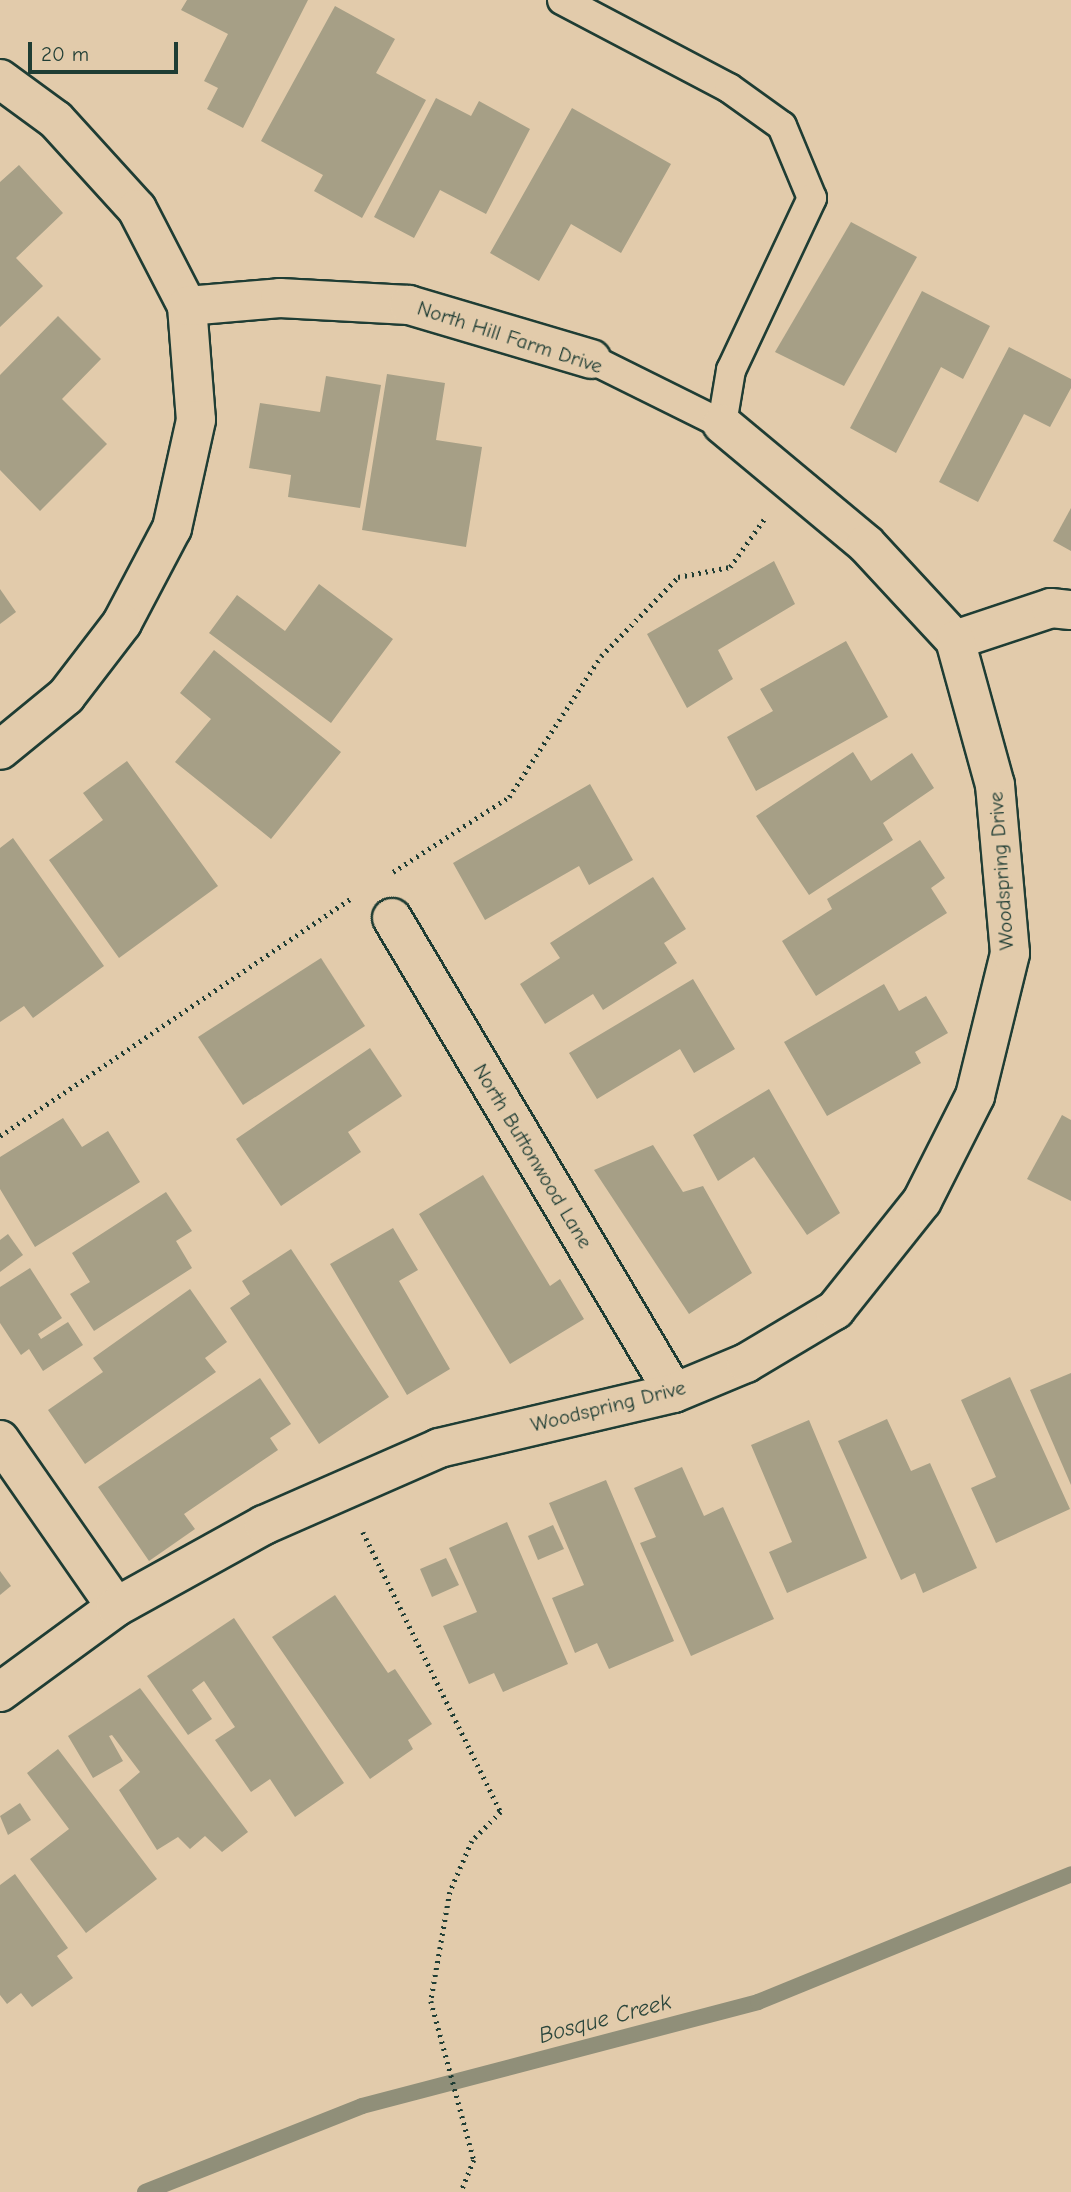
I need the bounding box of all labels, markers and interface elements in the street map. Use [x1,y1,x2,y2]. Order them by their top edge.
scale bar [32,28,182,72]
text: 20 m [41,42,89,66]
street label: North Hill Farm Drive [414,295,606,379]
street label: Woodspring Drive [983,791,1019,951]
street label: North Buttonwood Lane [468,1059,598,1253]
street label: Woodspring Drive [528,1375,688,1437]
water label: Bosque Creek [536,1988,674,2050]

